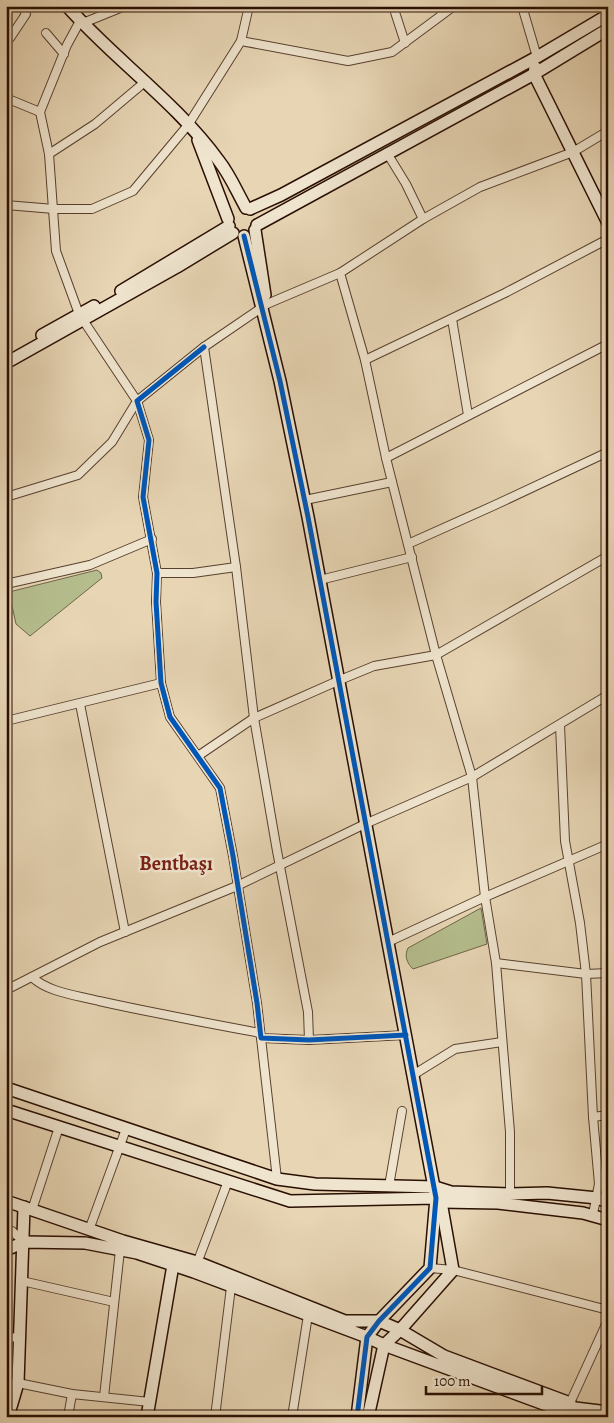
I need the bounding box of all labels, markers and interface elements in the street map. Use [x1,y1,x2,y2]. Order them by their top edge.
district label: Bentbaşı [139,850,213,877]
scale bar [426,1363,543,1395]
text: 100 m [434,1371,471,1391]

